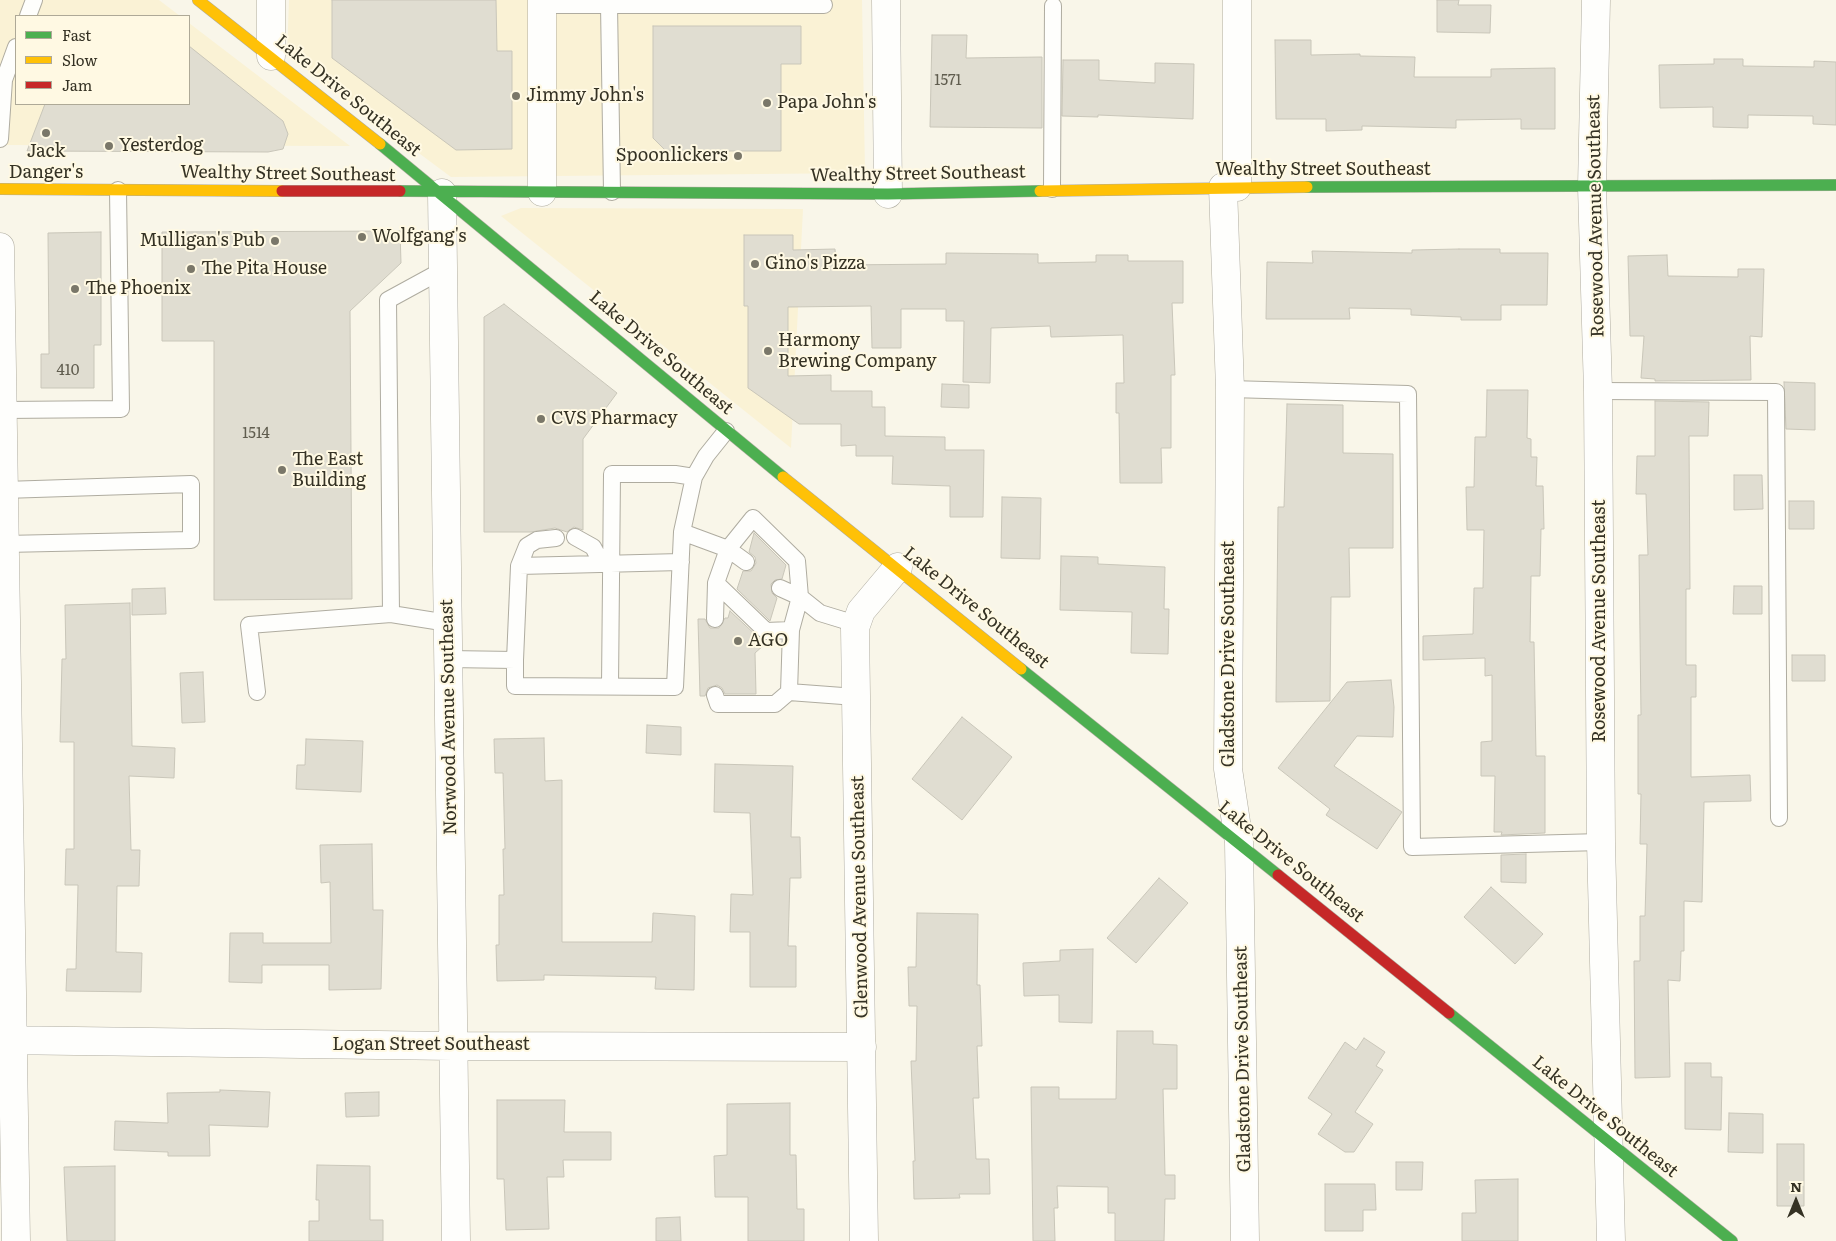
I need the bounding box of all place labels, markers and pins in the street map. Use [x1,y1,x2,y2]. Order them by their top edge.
place label: Jimmy John's [526,85,644,107]
marker: Jimmy John's [510,90,522,102]
place label: Papa John's [777,92,876,114]
marker: Papa John's [761,97,773,109]
marker: Jack Danger's [40,127,52,139]
place label: Yesterdog [119,135,203,157]
marker: Yesterdog [103,140,115,152]
place label: Jack Danger's [9,141,83,183]
place label: Spoonlickers [616,145,728,167]
marker: Spoonlickers [732,150,744,162]
place label: Wolfgang's [372,226,466,248]
place label: Mulligan's Pub [140,230,265,252]
marker: Wolfgang's [356,231,368,243]
marker: Mulligan's Pub [269,235,281,247]
place label: Gino's Pizza [765,253,866,275]
place label: The Pita House [201,258,327,280]
marker: Gino's Pizza [749,258,761,270]
marker: The Pita House [185,263,197,275]
place label: The Phoenix [85,278,191,300]
marker: The Phoenix [69,283,81,295]
place label: Harmony Brewing Company [778,330,937,372]
marker: Harmony Brewing Company [762,345,774,357]
place label: CVS Pharmacy [551,408,678,430]
marker: CVS Pharmacy [535,413,547,425]
place label: The East Building [292,449,366,492]
marker: The East Building [276,464,288,476]
place label: AGO [748,630,788,652]
marker: AGO [732,635,744,647]

